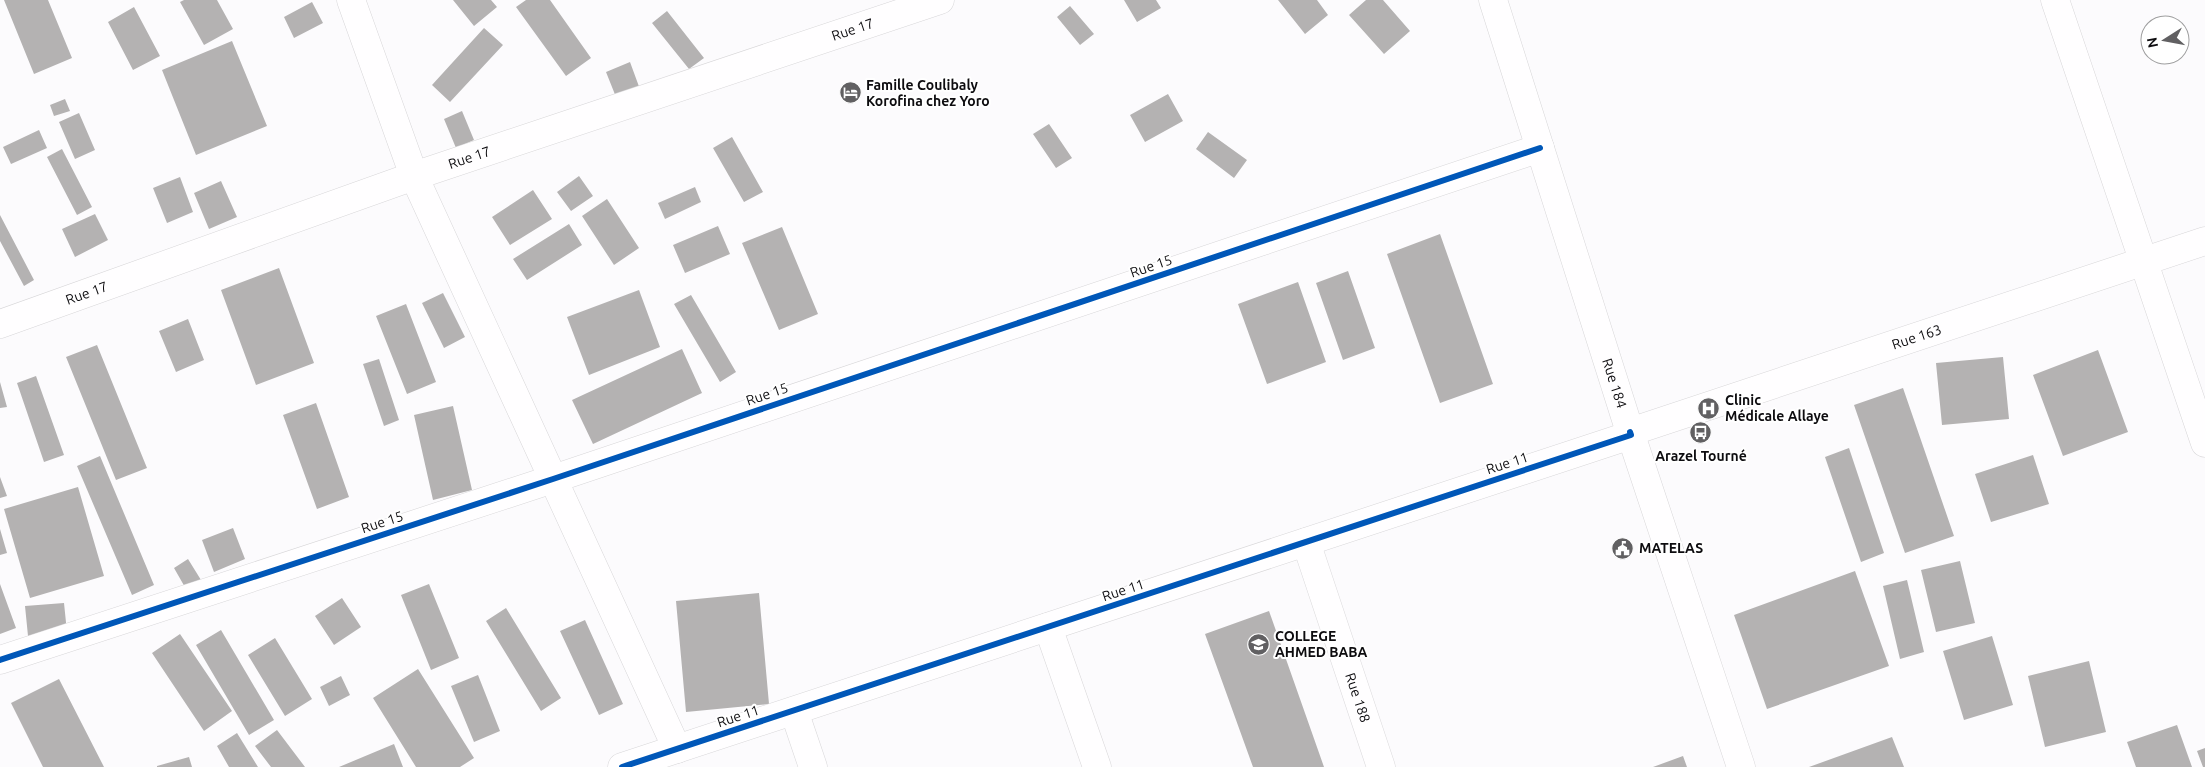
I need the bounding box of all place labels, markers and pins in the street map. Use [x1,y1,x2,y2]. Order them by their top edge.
place label: Famille Coulibaly Korofina chez Yoro [866,77,990,109]
hotel icon: Famille Coulibaly Korofina chez Yoro [838,81,862,105]
place label: Clinic Médicale Allaye [1725,392,1829,424]
hospital icon: Clinic Médicale Allaye [1697,396,1721,420]
bus stop icon: Arazel Tourné [1689,421,1713,445]
place label: Arazel Tourné [1655,448,1747,464]
public building icon: MATELAS [1611,536,1635,560]
place label: MATELAS [1639,540,1703,556]
place label: COLLEGE AHMED BABA [1275,628,1367,660]
school or university icon: COLLEGE AHMED BABA [1247,632,1271,656]

